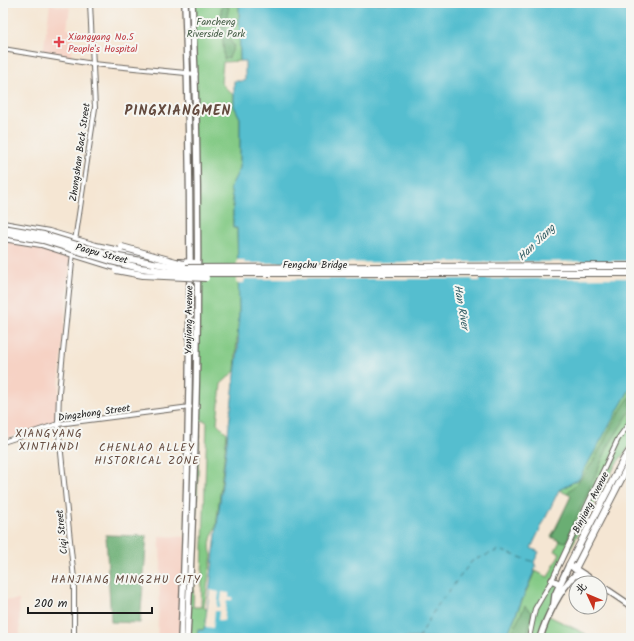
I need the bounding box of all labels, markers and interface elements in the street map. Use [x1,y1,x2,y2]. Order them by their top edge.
park label: Fancheng Riverside Park [187,14,246,42]
place label: Xiangyang No.5 People's Hospital [68,29,138,57]
marker: Xiangyang No.5 People's Hospital [53,36,65,48]
district label: PINGXIANGMEN [125,100,231,122]
street label: Zhongshan Back Street [65,102,95,202]
water label: Han Jiang [514,219,560,265]
street label: Paopu Street [74,239,130,269]
street label: Fengchu Bridge [283,257,348,273]
water label: Han River [448,283,474,333]
street label: Yanjiang Avenue [180,285,198,355]
street label: Dingzhong Street [57,400,131,426]
district label: XIANGYANG XINTIANDI [15,425,83,456]
district label: CHENLAO ALLEY HISTORICAL ZONE [94,439,200,470]
street label: Binjiang Avenue [569,468,614,536]
street label: Ciqi Street [52,509,72,555]
district label: HANJIANG MINGZHU CITY [51,571,201,589]
north arrow [568,575,608,615]
text: 北 [571,579,592,599]
scale bar [28,589,152,615]
text: 200 m [34,594,68,613]

